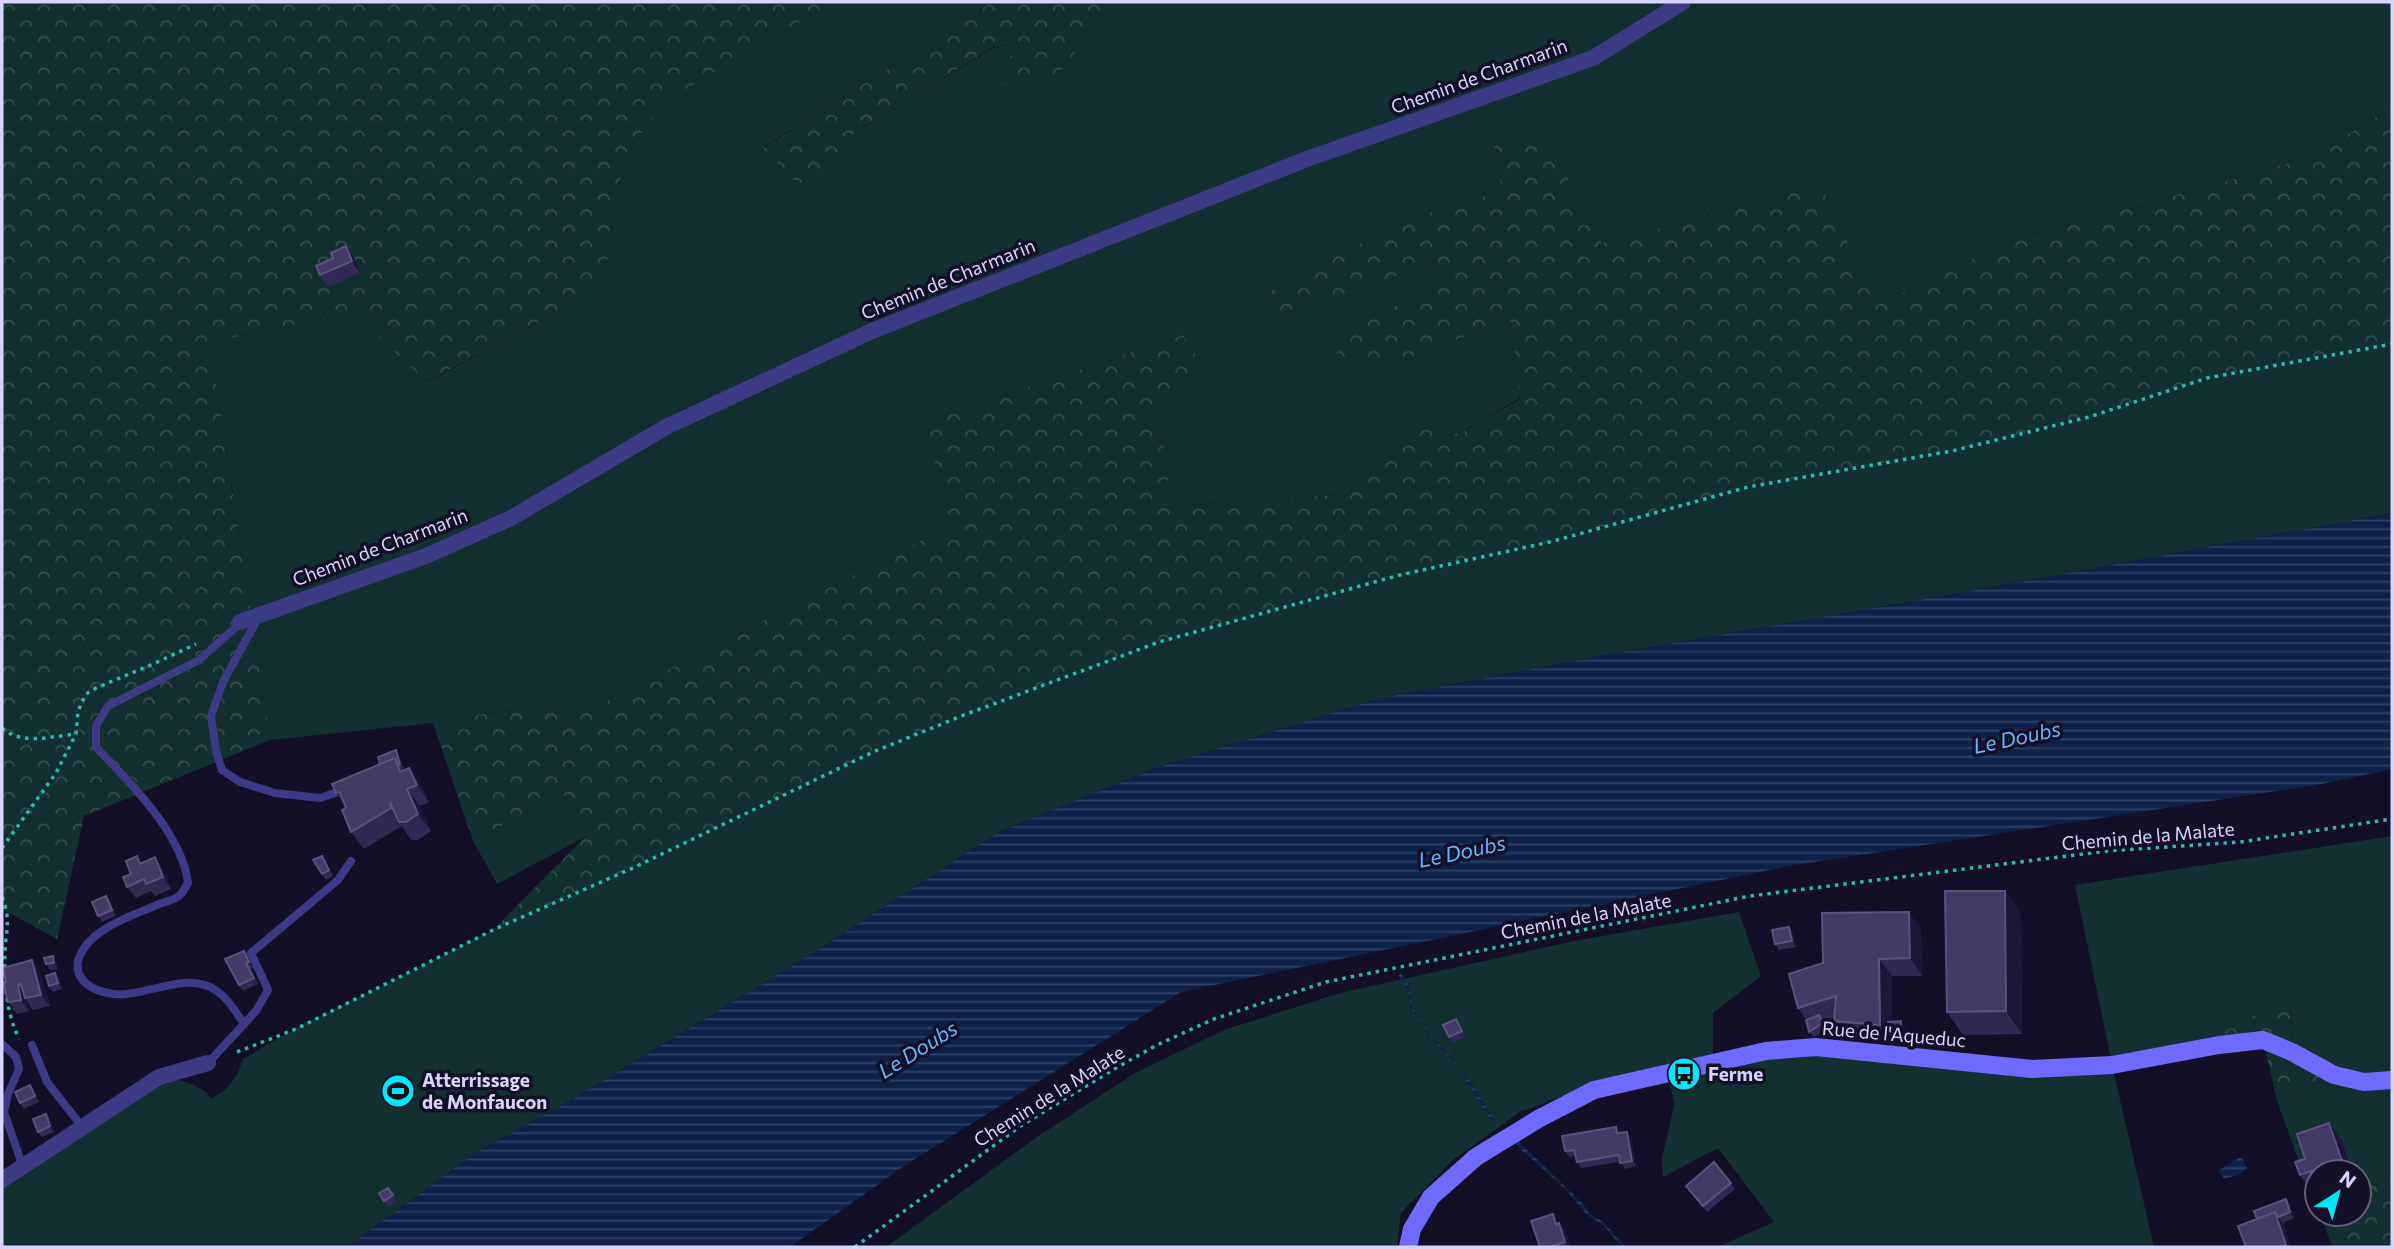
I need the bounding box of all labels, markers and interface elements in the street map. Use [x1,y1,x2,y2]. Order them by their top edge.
street label: Chemin de Charmarin [1388,33,1570,118]
street label: Chemin de Charmarin [857,233,1038,324]
street label: Chemin de Charmarin [289,502,471,591]
water label: Le Doubs [1971,715,2063,758]
street label: Chemin de la Malate [2061,816,2235,855]
water label: Le Doubs [1416,829,1508,872]
street label: Chemin de la Malate [1499,888,1673,943]
water label: Le Doubs [873,1015,961,1083]
street label: Rue de l'Aqueduc [1821,1016,1967,1051]
street label: Chemin de la Malate [969,1040,1128,1151]
bus stop icon: Ferme [1665,1055,1703,1093]
place label: Ferme [1708,1062,1763,1085]
place label: Atterrissage de Monfaucon [422,1068,547,1113]
sports icon: Atterrissage de Monfaucon [379,1072,417,1110]
north arrow [2303,1158,2373,1228]
text: N [2336,1165,2361,1192]

